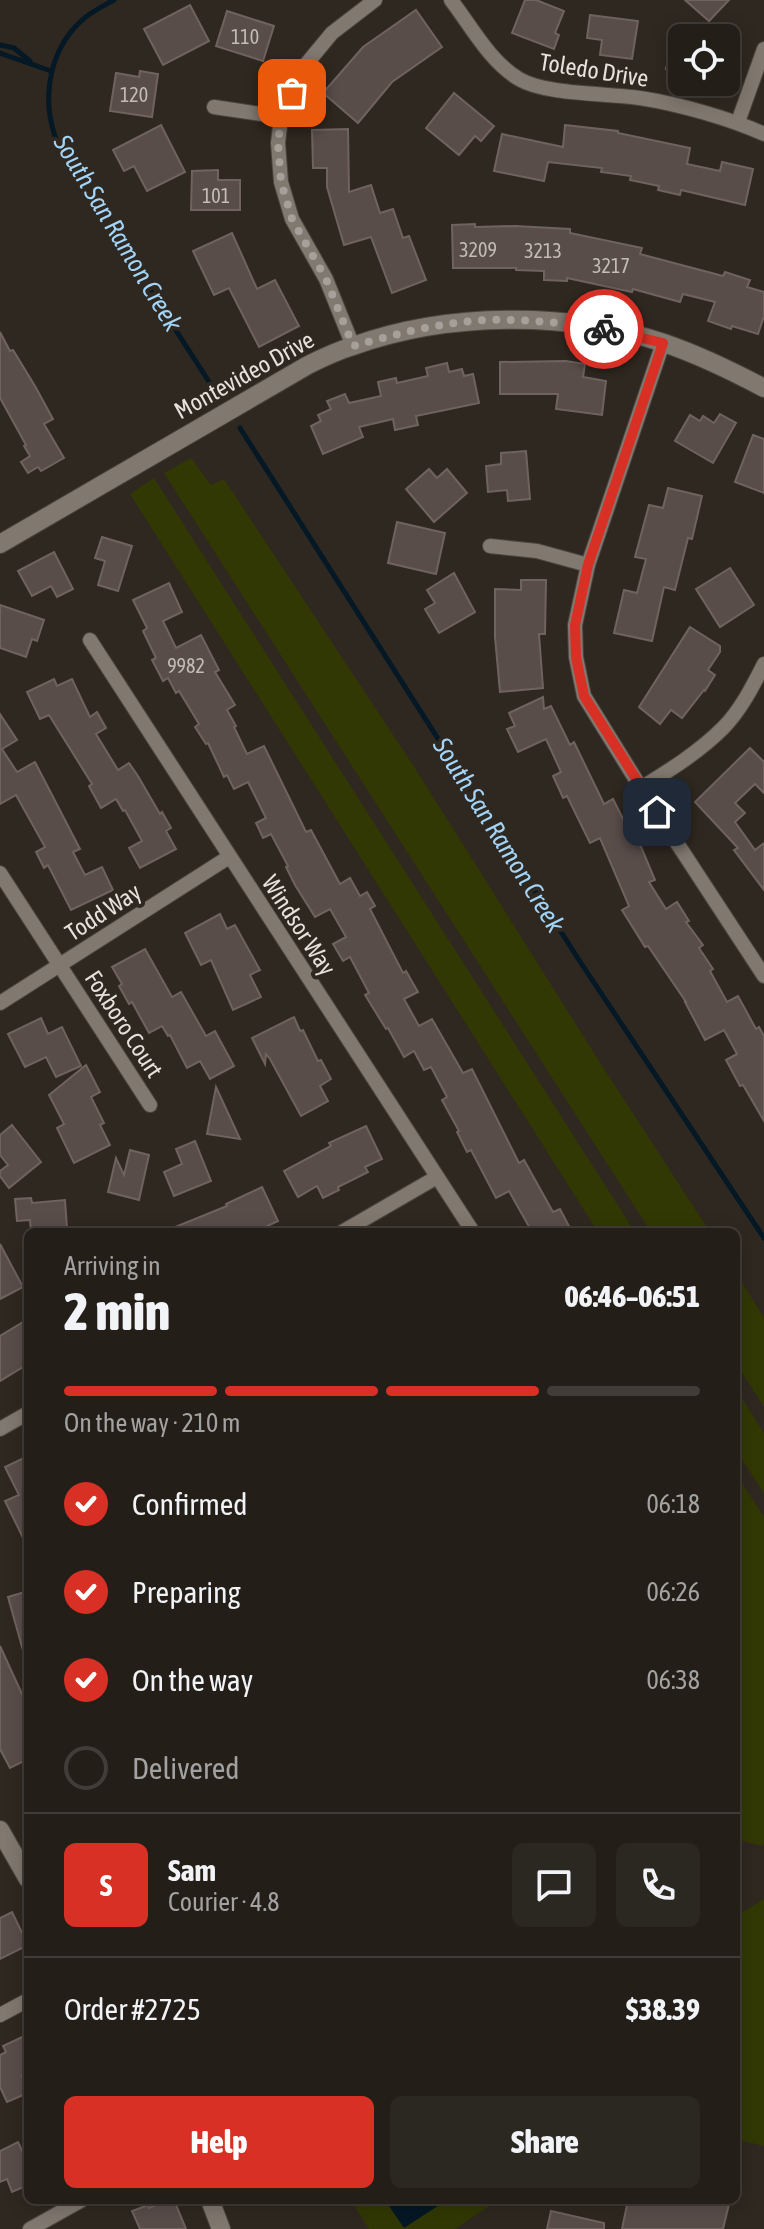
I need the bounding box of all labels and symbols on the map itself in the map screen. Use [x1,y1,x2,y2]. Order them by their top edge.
house number: 110 [231,25,259,48]
street label: Toledo Drive [538,48,650,92]
pin [258,59,326,127]
house number: 120 [120,83,148,106]
water label: South San Ramon Creek [47,128,189,337]
house number: 101 [202,184,230,207]
house number: 3209 [459,238,497,261]
house number: 3213 [524,239,562,262]
house number: 3217 [592,254,630,277]
courier [564,289,644,369]
street label: Montevideo Drive [170,326,318,424]
house number: 9982 [167,654,205,677]
water label: South San Ramon Creek [426,731,571,938]
pin [623,778,691,846]
street label: Windsor Way [257,870,341,980]
street label: Todd Way [60,878,146,946]
street label: Foxboro Court [80,966,168,1082]

